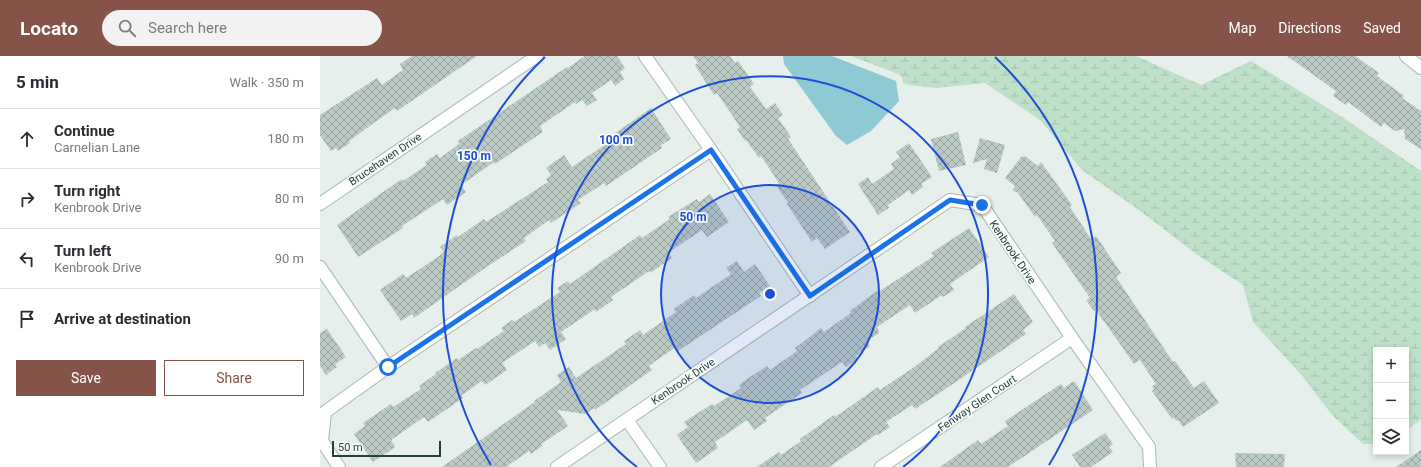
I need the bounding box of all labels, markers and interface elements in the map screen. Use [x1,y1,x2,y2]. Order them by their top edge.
search box [102,10,382,46]
text: Locato [20,17,78,40]
icon: search [116,17,138,39]
text: Search here [148,19,227,37]
text: Map [1229,20,1256,36]
text: Directions [1278,20,1341,36]
text: Saved [1363,20,1401,36]
text: 5 min [16,72,59,92]
text: Walk · 350 m [229,75,304,90]
text: Continue [54,122,115,140]
icon: ahead [16,128,38,150]
street label: Brucehaven Drive [346,130,424,189]
text: 180 m [267,131,304,146]
text: 100 m [599,133,633,147]
text: Carnelian Lane [54,140,140,155]
text: 150 m [457,149,491,163]
text: Turn right [54,182,120,200]
icon: right [16,188,38,210]
text: 80 m [275,191,304,206]
route end [973,196,991,214]
text: Kenbrook Drive [54,200,142,215]
text: 50 m [679,210,707,224]
street label: Kenbrook Drive [986,218,1039,287]
text: Turn left [54,242,111,260]
icon: left [16,248,38,270]
text: 90 m [275,251,304,266]
text: Kenbrook Drive [54,260,142,275]
centre of rings [763,287,777,301]
icon: arrive [16,308,38,330]
text: Arrive at destination [54,310,191,328]
map controls [1373,347,1409,455]
button: + [1373,347,1409,383]
street label: Kenbrook Drive [649,355,718,408]
route start [379,358,397,376]
button: Save [16,360,156,396]
button: Share [164,360,304,396]
street label: Fenway Glen Court [936,372,1019,434]
button: − [1373,383,1409,419]
button: layers [1373,419,1409,455]
scale bar [332,439,441,458]
text: 50 m [338,441,363,454]

